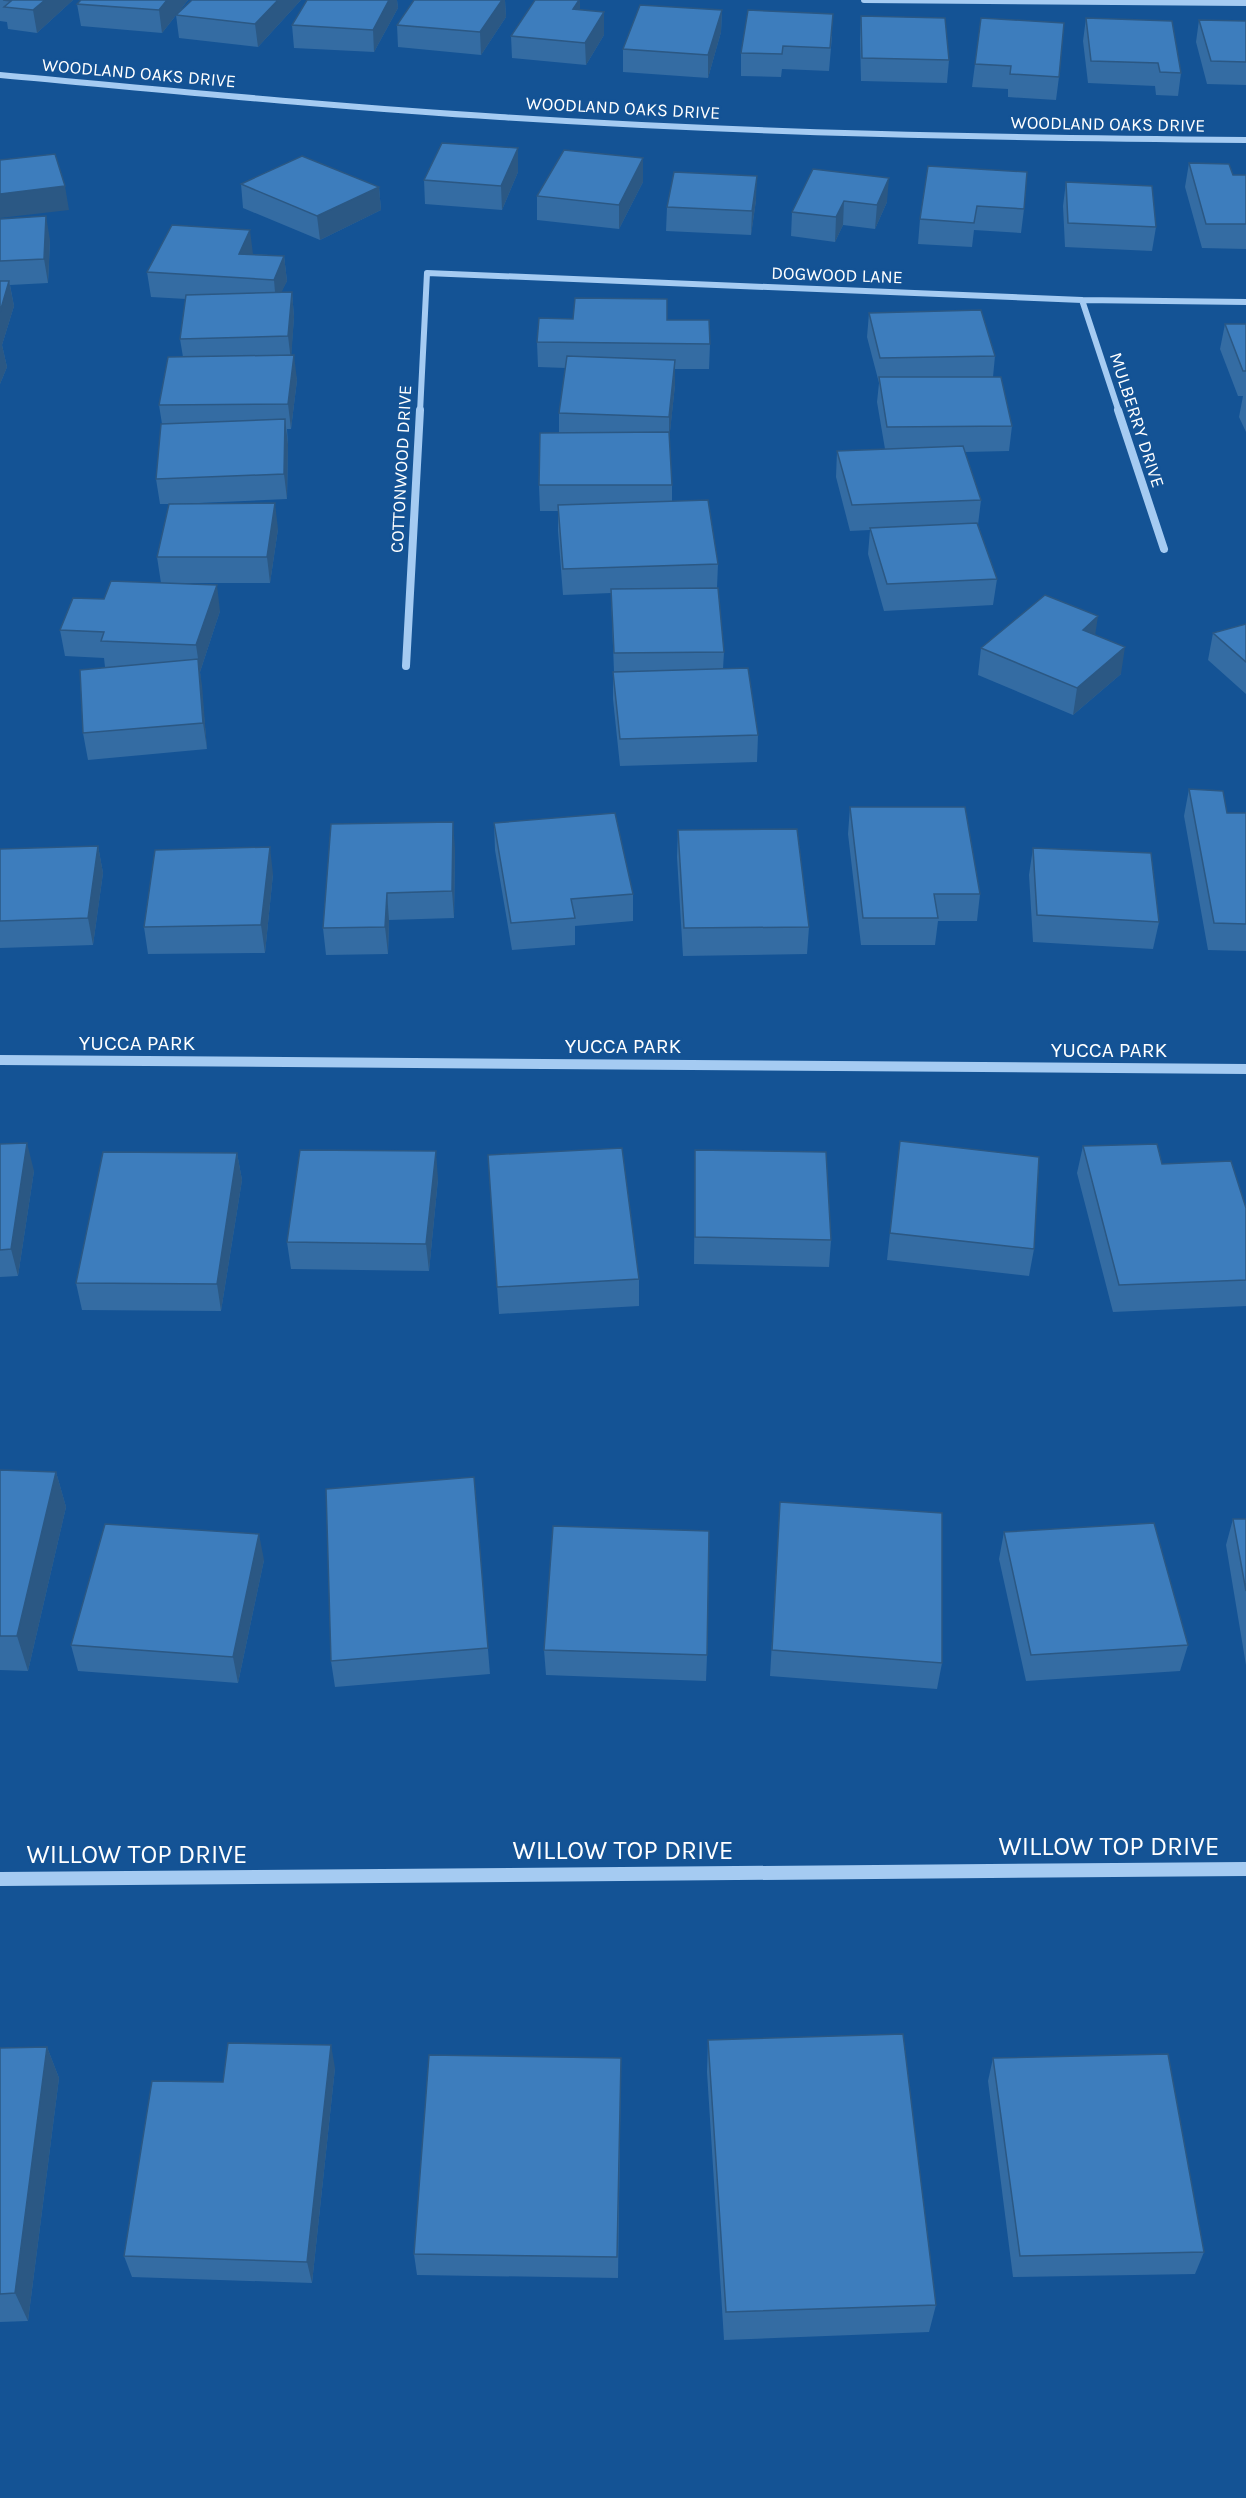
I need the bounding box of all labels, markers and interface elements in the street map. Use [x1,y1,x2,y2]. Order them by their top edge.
street label: WOODLAND OAKS DRIVE [41,54,237,92]
street label: WOODLAND OAKS DRIVE [525,92,721,124]
street label: WOODLAND OAKS DRIVE [1010,111,1206,137]
street label: DOGWOOD LANE [771,262,903,288]
street label: MULBERRY DRIVE [1105,349,1169,491]
street label: COTTONWOOD DRIVE [386,384,416,554]
street label: YUCCA PARK [79,1031,195,1055]
street label: YUCCA PARK [565,1034,681,1058]
street label: YUCCA PARK [1051,1038,1167,1062]
street label: WILLOW TOP DRIVE [998,1831,1220,1862]
street label: WILLOW TOP DRIVE [512,1835,734,1866]
street label: WILLOW TOP DRIVE [26,1839,248,1870]

